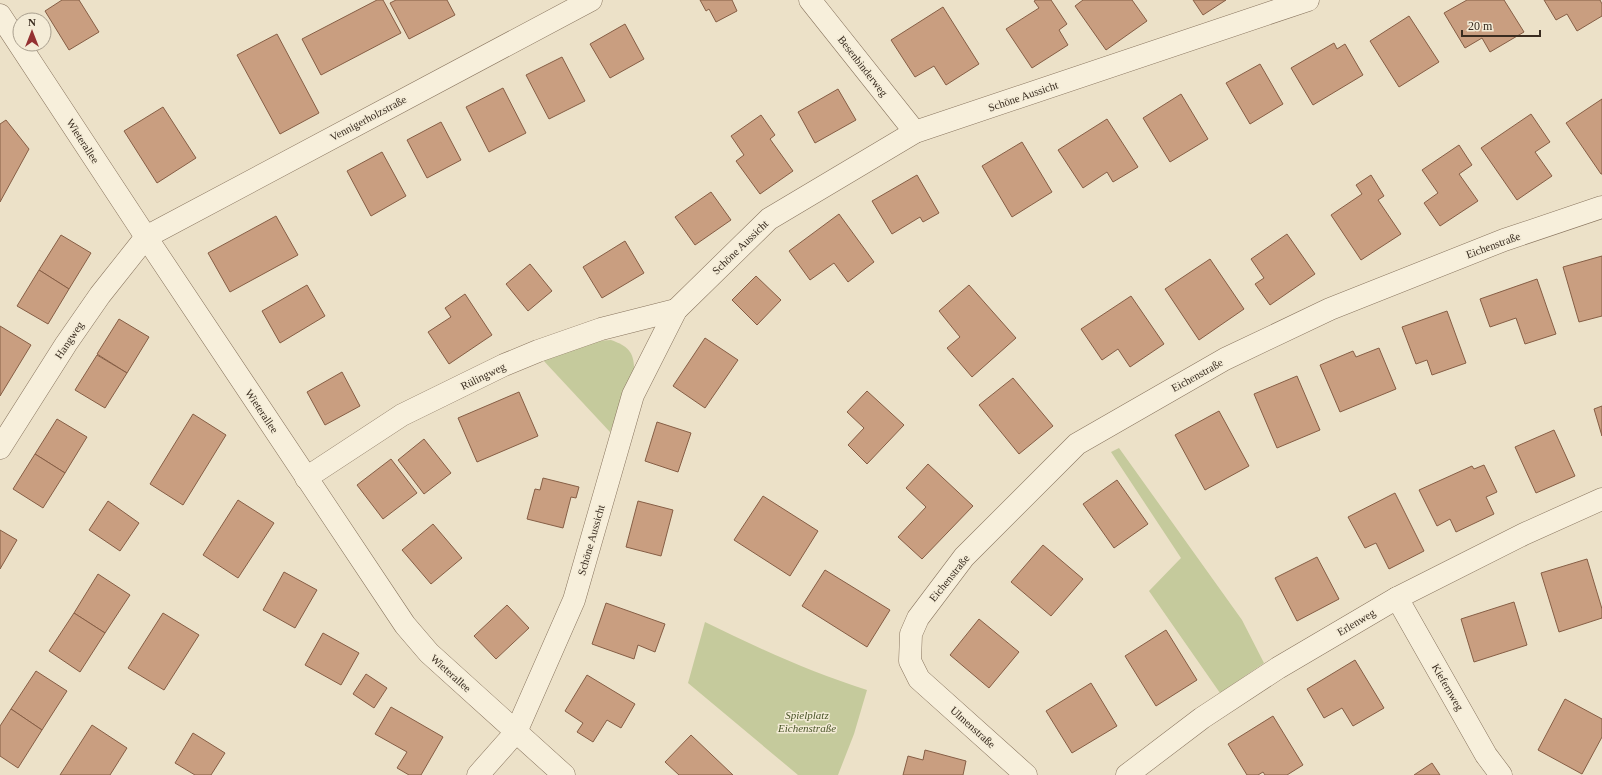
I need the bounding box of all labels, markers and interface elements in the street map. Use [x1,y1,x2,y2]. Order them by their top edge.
north arrow [12,12,52,52]
scale bar [1462,12,1540,38]
text: N [28,16,36,28]
text: 20 m [1468,19,1493,33]
street label: Besenbinderweg [836,33,891,99]
street label: Schöne Aussicht [987,78,1059,114]
street label: Vennigerholzstraße [328,93,408,143]
street label: Wieterallee [64,117,102,165]
street label: Schöne Aussicht [710,217,770,277]
street label: Eichenstraße [1464,230,1522,260]
street label: Hangweg [52,319,86,361]
street label: Eichenstraße [1169,356,1225,394]
street label: Rülingweg [459,360,508,392]
street label: Wieterallee [243,387,281,435]
street label: Schöne Aussicht [575,503,607,577]
street label: Eichenstraße [926,552,972,604]
street label: Erlenweg [1335,606,1378,638]
street label: Wieterallee [428,652,474,694]
street label: Kiefernweg [1430,662,1466,713]
street label: Ulmenstraße [948,704,998,750]
park label: Spielplatz Eichenstraße [777,709,836,734]

